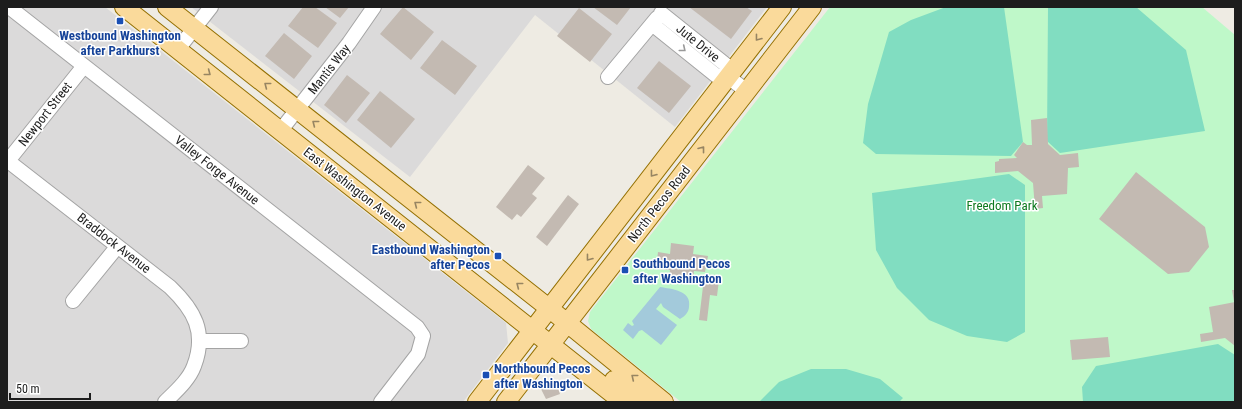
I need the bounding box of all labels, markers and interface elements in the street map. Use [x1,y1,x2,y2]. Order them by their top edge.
marker: Westbound Washington after Parkhurst [115,16,125,26]
street label: Jute Drive [673,21,723,65]
place label: Westbound Washington after Parkhurst [59,28,181,58]
one-way arrow [756,33,763,40]
street label: Mantis Way [305,41,354,97]
one-way arrow [678,44,685,51]
one-way arrow [204,68,211,75]
street label: Newport Street [15,79,75,149]
one-way arrow [264,83,271,90]
one-way arrow [313,121,320,128]
street label: Valley Forge Avenue [172,132,262,208]
street label: East Washington Avenue [301,144,409,234]
one-way arrow [697,147,704,154]
street label: North Pecos Road [625,163,693,245]
one-way arrow [651,170,658,177]
park label: Freedom Park [966,198,1038,213]
one-way arrow [415,202,422,209]
street label: Braddock Avenue [74,210,154,276]
place label: Eastbound Washington after Pecos [372,242,490,272]
marker: Eastbound Washington after Pecos [493,251,503,261]
one-way arrow [587,253,594,260]
place label: Southbound Pecos after Washington [633,256,730,286]
marker: Southbound Pecos after Washington [620,265,630,275]
one-way arrow [517,282,524,289]
place label: Northbound Pecos after Washington [494,361,591,391]
marker: Northbound Pecos after Washington [481,370,491,380]
scale bar [10,375,90,401]
one-way arrow [631,375,639,382]
text: 50 m [16,382,40,396]

